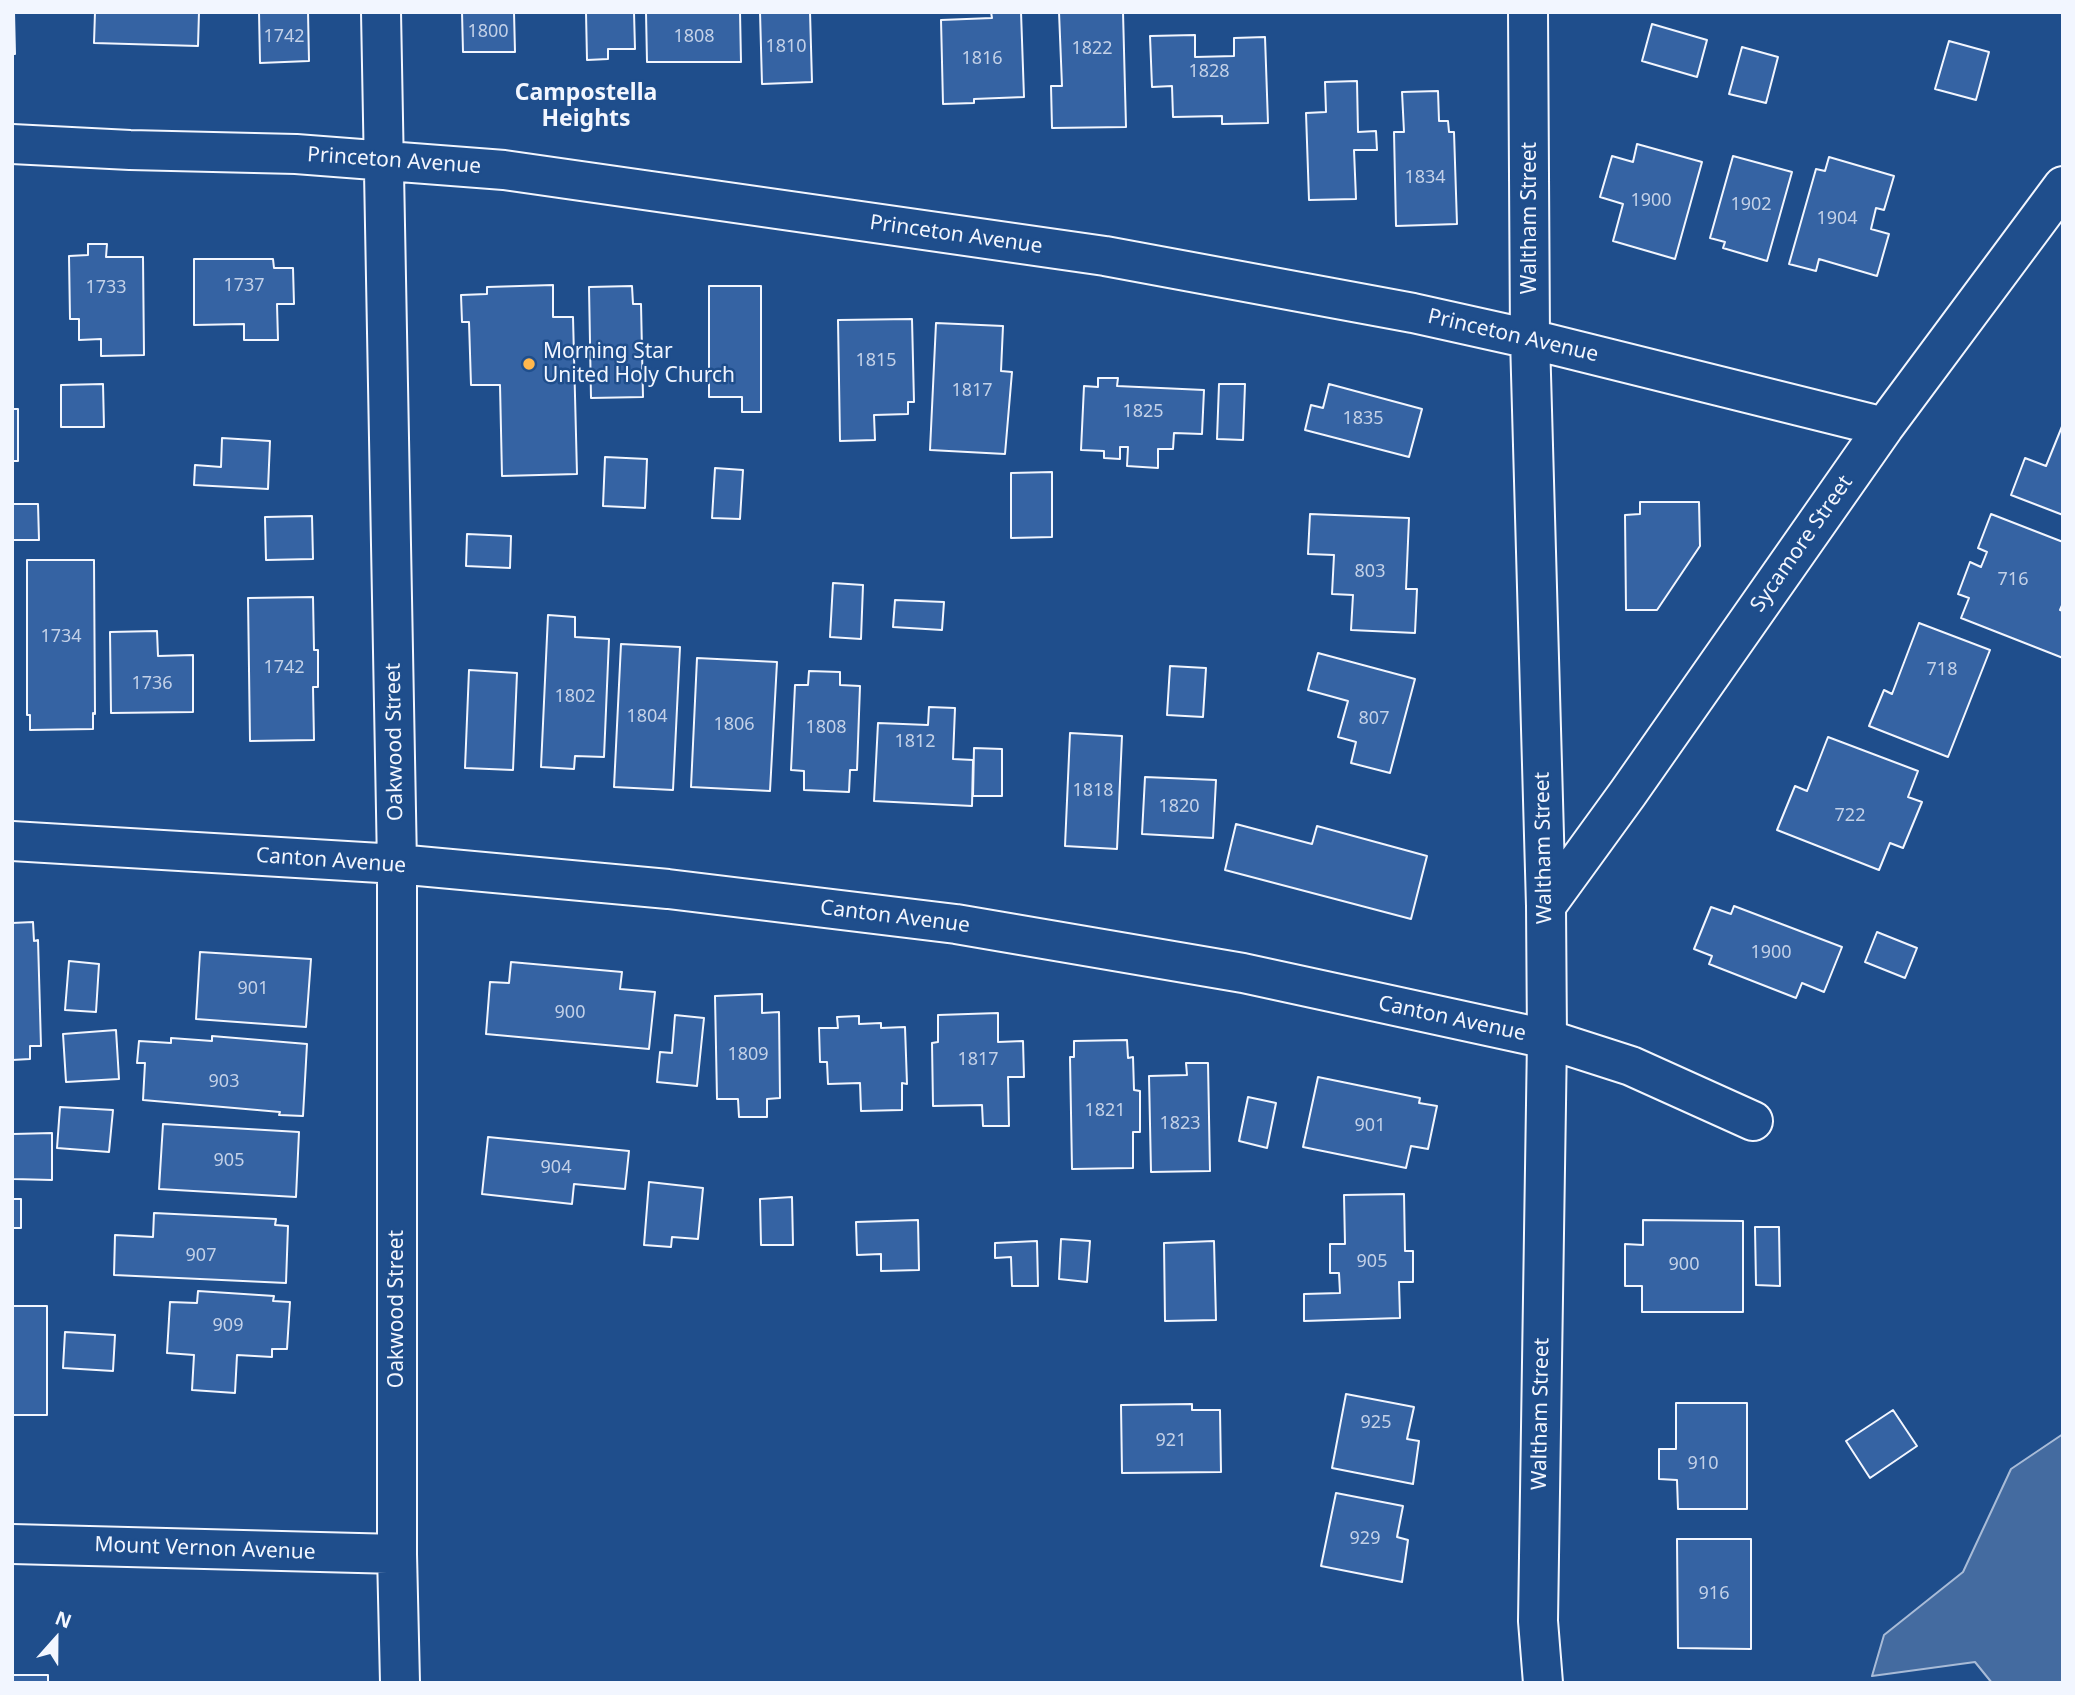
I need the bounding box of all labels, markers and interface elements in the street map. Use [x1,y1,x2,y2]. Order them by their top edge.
house number: 1800 [467,21,509,43]
house number: 1742 [263,26,305,48]
house number: 1808 [673,26,715,48]
house number: 1810 [765,36,807,58]
house number: 1822 [1071,38,1113,60]
house number: 1816 [961,48,1003,70]
house number: 1828 [1188,61,1230,83]
district label: Campostella Heights [515,79,657,133]
street label: Princeton Avenue [306,142,482,180]
street label: Waltham Street [1517,142,1543,294]
house number: 1834 [1404,167,1446,189]
house number: 1900 [1630,190,1672,212]
house number: 1902 [1730,194,1772,216]
house number: 1904 [1816,208,1858,230]
street label: Princeton Avenue [868,210,1044,260]
house number: 1737 [223,275,265,297]
house number: 1733 [85,277,127,299]
street label: Princeton Avenue [1425,304,1601,368]
place label: Morning Star United Holy Church [543,339,735,389]
house number: 1815 [855,350,897,372]
marker: Morning Star United Holy Church [521,356,537,372]
house number: 1817 [951,380,993,402]
house number: 1825 [1122,401,1164,423]
house number: 1835 [1342,408,1384,430]
street label: Sycamore Street [1746,471,1858,617]
house number: 803 [1355,561,1385,583]
house number: 716 [1998,569,2028,591]
house number: 1734 [40,626,82,648]
house number: 1742 [263,657,305,679]
house number: 718 [1927,659,1957,681]
street label: Oakwood Street [381,663,409,821]
house number: 1736 [131,673,173,695]
house number: 1802 [554,686,596,708]
house number: 1804 [626,706,668,728]
house number: 807 [1359,708,1389,730]
house number: 1806 [713,714,755,736]
house number: 1808 [805,717,847,739]
house number: 1812 [894,731,936,753]
street label: Waltham Street [1530,772,1558,924]
house number: 1818 [1072,780,1114,802]
house number: 1820 [1158,796,1200,818]
house number: 722 [1835,805,1865,827]
street label: Canton Avenue [255,843,407,879]
street label: Canton Avenue [819,895,971,939]
house number: 1900 [1750,942,1792,964]
house number: 901 [238,978,268,1000]
street label: Canton Avenue [1376,991,1528,1047]
house number: 900 [555,1002,585,1024]
house number: 1809 [727,1044,769,1066]
house number: 1817 [957,1049,999,1071]
house number: 903 [209,1071,239,1093]
house number: 1821 [1084,1100,1126,1122]
house number: 1823 [1159,1113,1201,1135]
house number: 901 [1355,1115,1385,1137]
house number: 905 [214,1150,244,1172]
house number: 904 [541,1157,571,1179]
street label: Oakwood Street [384,1230,410,1388]
house number: 907 [186,1245,216,1267]
house number: 905 [1357,1251,1387,1273]
house number: 900 [1669,1254,1699,1276]
house number: 909 [213,1315,243,1337]
street label: Waltham Street [1527,1338,1555,1490]
house number: 925 [1361,1412,1391,1434]
house number: 921 [1156,1430,1186,1452]
house number: 910 [1688,1453,1718,1475]
house number: 929 [1350,1528,1380,1550]
street label: Mount Vernon Avenue [94,1533,316,1565]
house number: 916 [1699,1583,1729,1605]
north arrow [21,1604,91,1674]
text: N [52,1604,75,1634]

